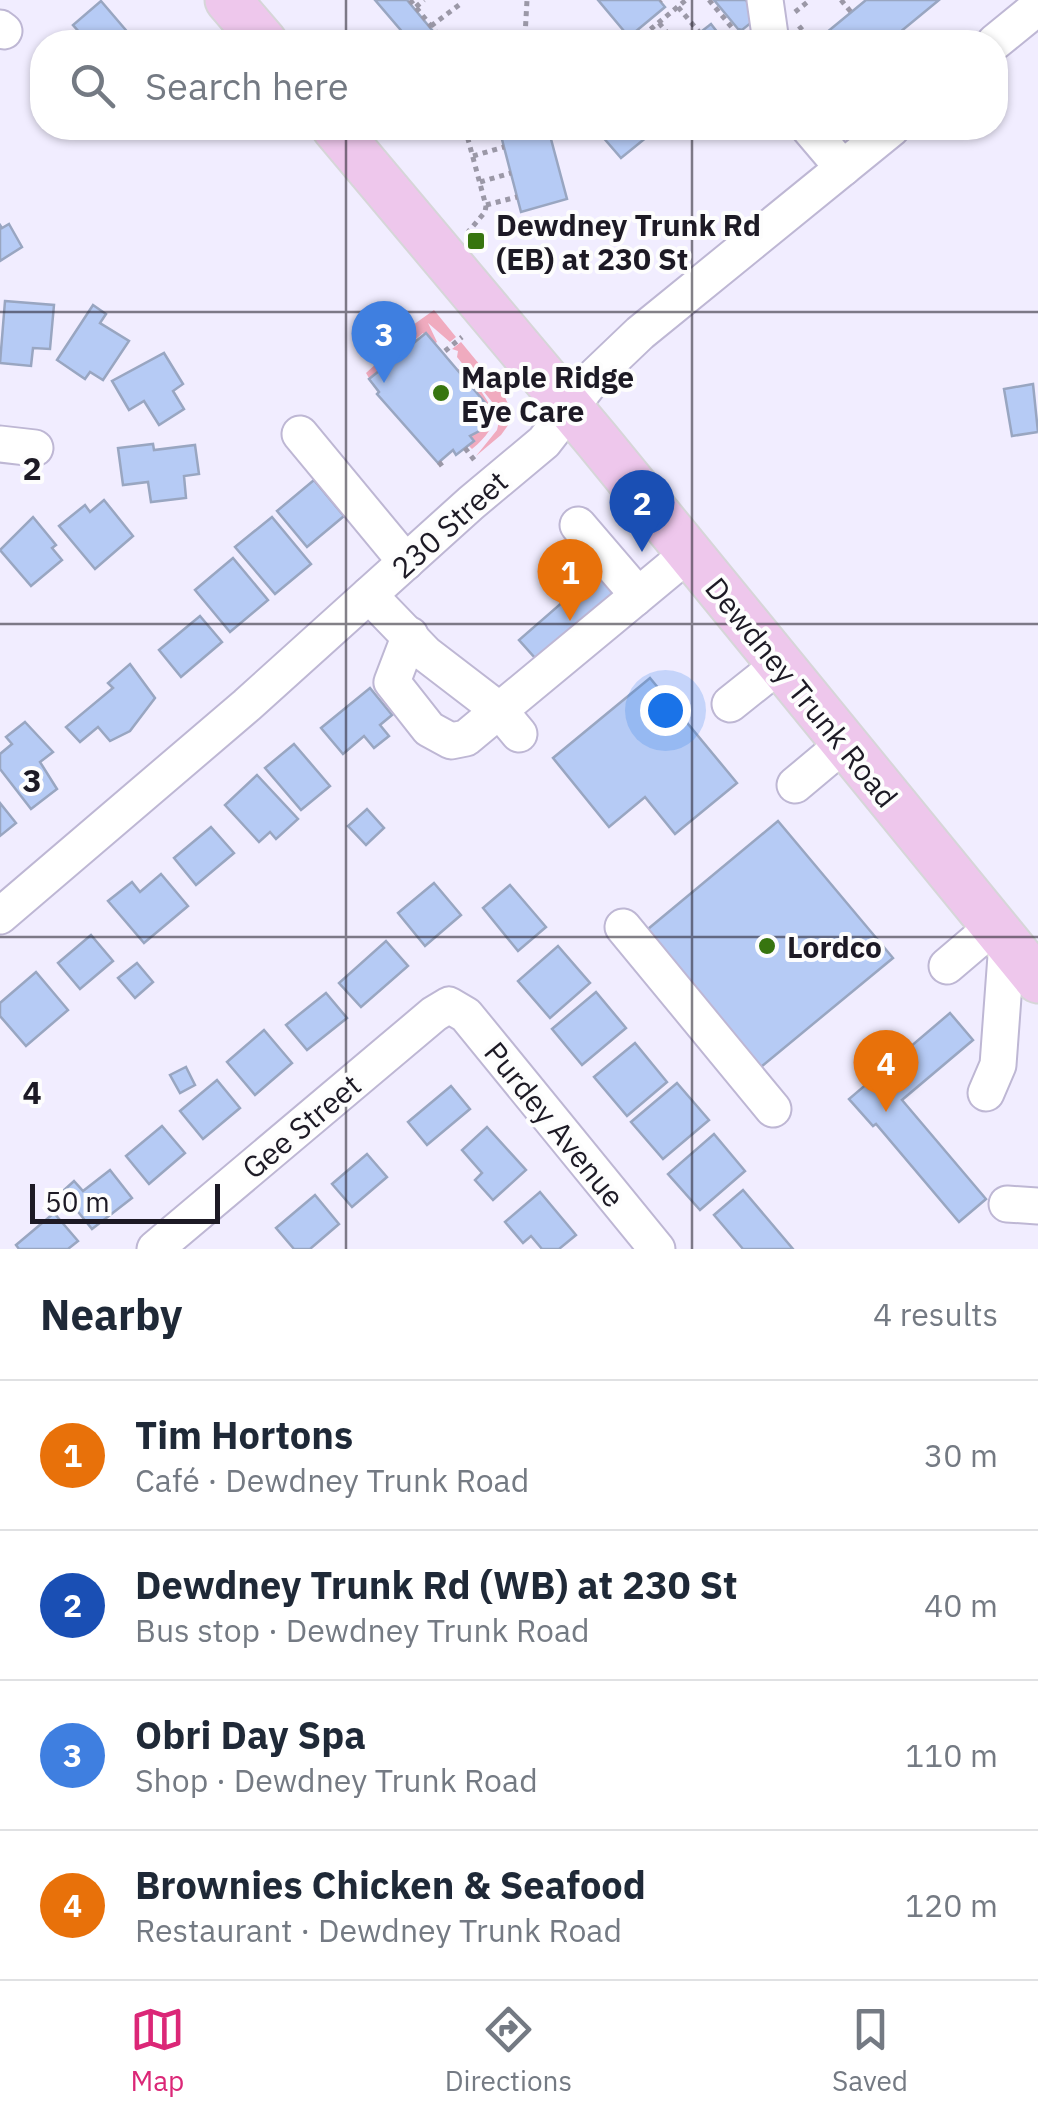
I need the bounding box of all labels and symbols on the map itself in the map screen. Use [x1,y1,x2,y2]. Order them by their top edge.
place label: Dewdney Trunk Rd (EB) at 230 St [496,205,761,278]
marker: Dewdney Trunk Rd (EB) at 230 St [465,230,487,252]
pin: 3 [352,300,416,383]
place label: Maple Ridge Eye Care [461,357,634,430]
marker: Maple Ridge Eye Care [430,382,452,404]
text: 2 [22,447,42,489]
street label: 230 Street [383,462,515,586]
pin: 2 [610,470,674,552]
pin: 1 [538,538,602,621]
street label: Dewdney Trunk Road [697,569,907,815]
your location [640,685,691,736]
text: 3 [22,759,42,801]
place label: Lordco [787,927,882,966]
marker: Lordco [756,935,778,957]
pin: 4 [854,1030,918,1112]
street label: Purdey Avenue [476,1033,634,1215]
street label: Gee Street [234,1065,368,1187]
text: 4 [22,1071,42,1113]
scale bar [30,1179,220,1224]

